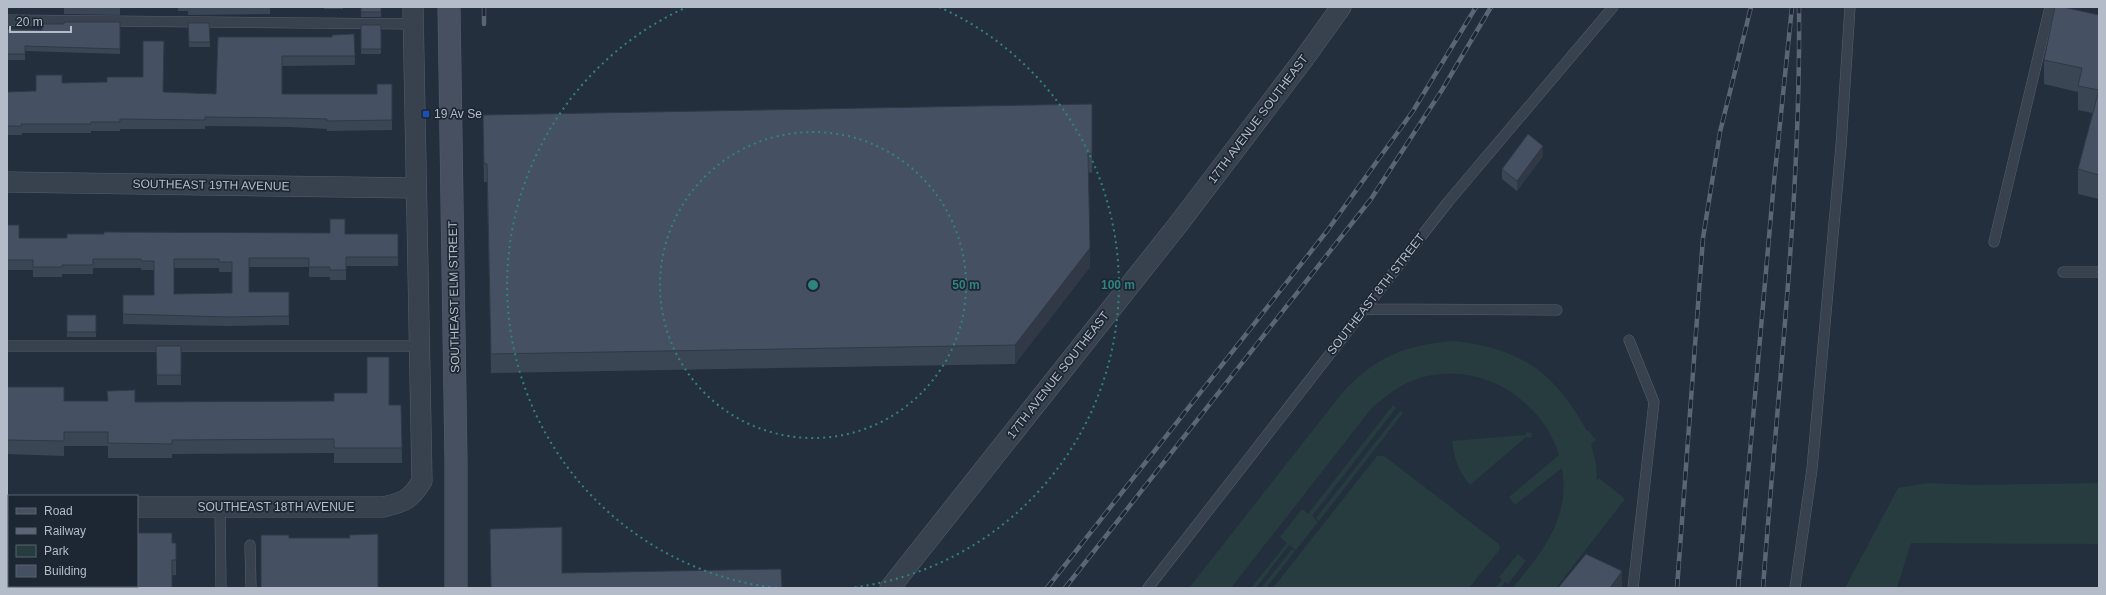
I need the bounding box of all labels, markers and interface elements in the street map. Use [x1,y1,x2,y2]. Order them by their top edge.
scale bar [10,8,71,34]
text: 20 m [16,15,43,29]
street label: 17TH AVENUE SOUTHEAST [1205,52,1311,186]
place label: 19 Av Se [434,107,482,121]
marker: 19 Av Se [421,109,431,119]
street label: SOUTHEAST 19TH AVENUE [132,177,290,193]
street label: SOUTHEAST ELM STREET [446,220,462,373]
street label: SOUTHEAST 8TH STREET [1324,230,1428,357]
centre of rings [806,278,820,292]
text: 50 m [952,278,980,292]
text: 100 m [1101,278,1135,292]
street label: 17TH AVENUE SOUTHEAST [1004,308,1112,441]
legend [8,495,138,587]
street label: SOUTHEAST 18TH AVENUE [198,500,354,514]
text: Road [44,504,73,518]
text: Railway [44,524,86,538]
text: Park [44,544,70,558]
text: Building [44,564,87,578]

